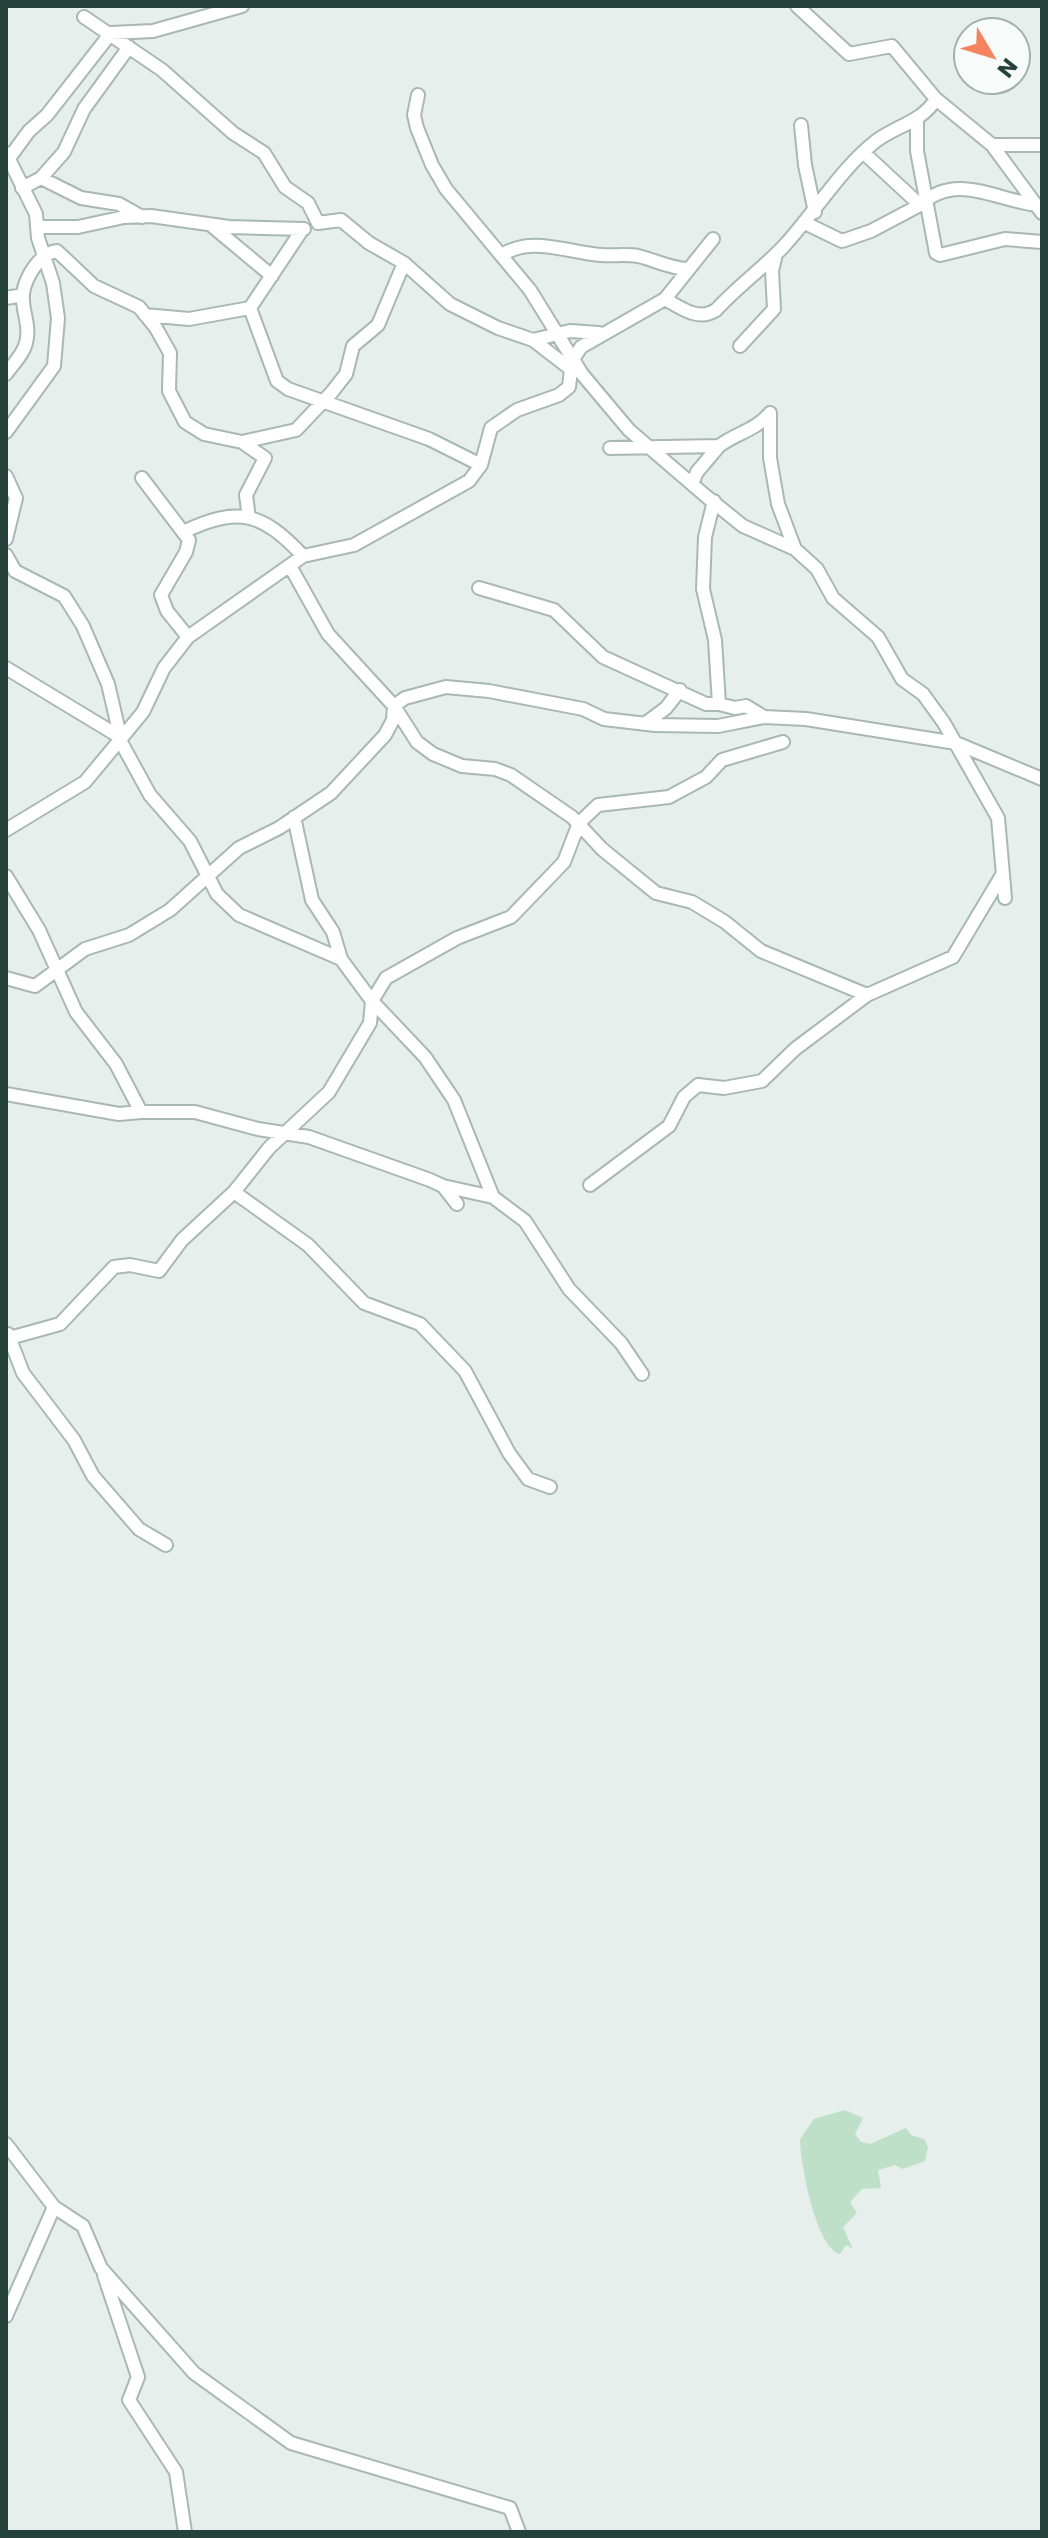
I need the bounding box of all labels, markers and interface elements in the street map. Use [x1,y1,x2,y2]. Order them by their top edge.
north arrow [952,16,1032,96]
text: N [990,52,1025,84]

